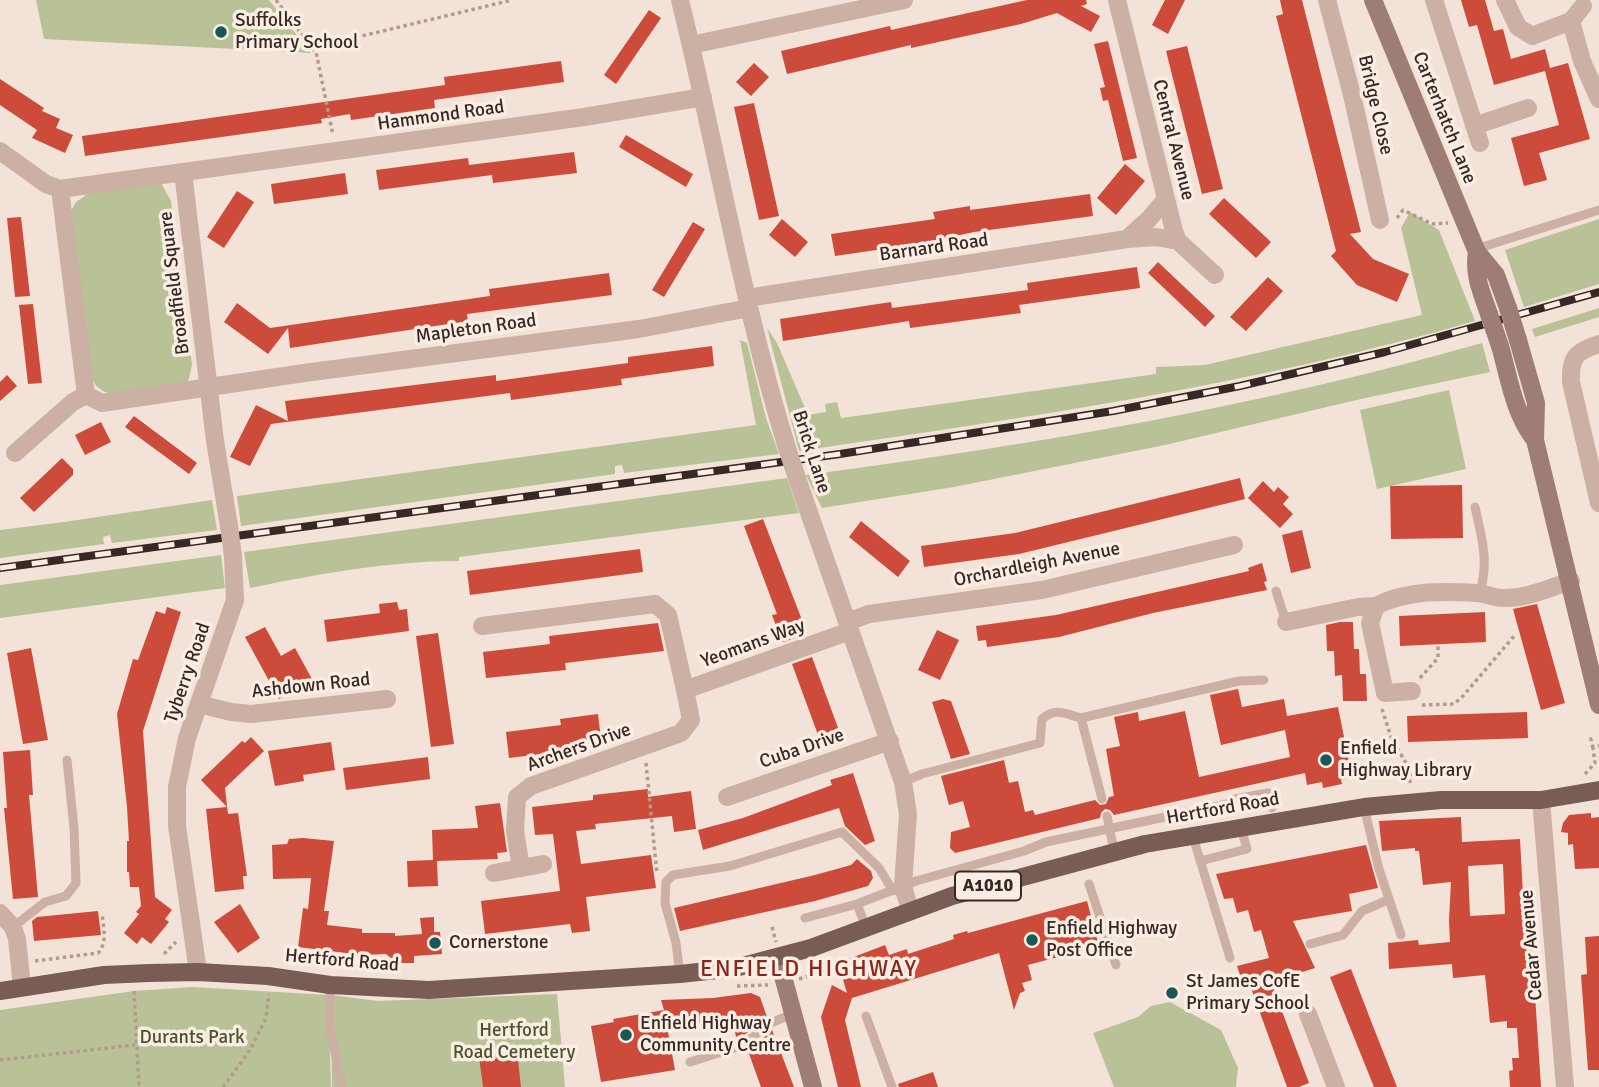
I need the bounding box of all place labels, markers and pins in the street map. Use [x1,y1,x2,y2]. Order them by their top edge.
place label: Suffolks Primary School [235,10,358,54]
marker: Suffolks Primary School [213,24,229,40]
place label: Enfield Highway Library [1340,738,1472,782]
marker: Enfield Highway Library [1318,752,1334,768]
place label: Enfield Highway Post Office [1046,918,1177,962]
place label: Cornerstone [449,932,549,954]
marker: Enfield Highway Post Office [1024,932,1040,948]
marker: Cornerstone [427,935,443,951]
place label: St James CofE Primary School [1186,971,1309,1015]
marker: St James CofE Primary School [1164,985,1180,1001]
place label: Enfield Highway Community Centre [640,1013,791,1057]
marker: Enfield Highway Community Centre [618,1027,634,1043]

